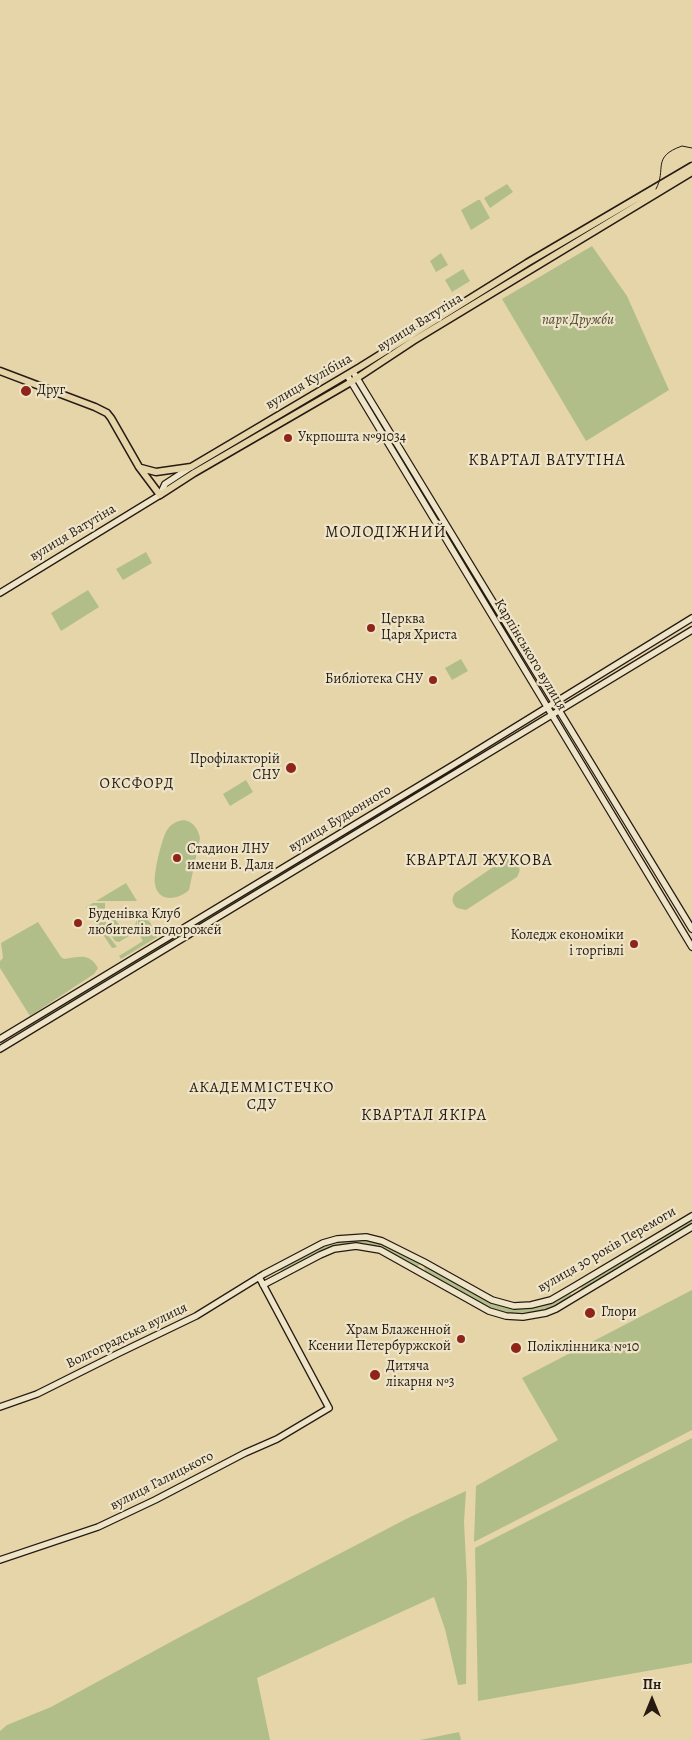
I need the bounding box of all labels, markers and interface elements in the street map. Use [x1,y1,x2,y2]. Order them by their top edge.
street label: вулиця Ватутіна [374,290,466,356]
park label: парк Дружби [542,313,614,329]
street label: вулиця Кулібіна [263,350,355,414]
place label: Друг [37,383,65,399]
marker: Друг [19,384,33,398]
place label: Укрпошта №91034 [298,430,406,446]
marker: Укрпошта №91034 [282,432,294,444]
district label: КВАРТАЛ ВАТУТІНА [466,451,628,471]
street label: вулиця Ватутіна [27,501,119,565]
district label: МОЛОДІЖНИЙ [324,523,448,543]
street label: Карпінського вулиця [490,596,570,714]
place label: Церква Царя Христа [381,612,457,644]
marker: Церква Царя Христа [365,622,377,634]
place label: Библіотека СНУ [325,672,423,688]
marker: Библіотека СНУ [427,674,439,686]
place label: Профілакторій СНУ [190,752,280,784]
marker: Профілакторій СНУ [284,761,298,775]
district label: ОКСФОРД [99,775,175,793]
street label: вулиця Будьонного [286,782,394,856]
place label: Стадион ЛНУ имени В. Даля [187,842,274,874]
district label: КВАРТАЛ ЖУКОВА [404,851,554,871]
marker: Стадион ЛНУ имени В. Даля [171,852,183,864]
place label: Буденівка Клуб любителів подорожей [88,907,222,940]
marker: Буденівка Клуб любителів подорожей [72,917,84,929]
place label: Коледж економіки і торгівлі [510,928,624,960]
marker: Коледж економіки і торгівлі [628,938,640,950]
district label: АКАДЕММІСТЕЧКО СДУ [188,1079,336,1114]
district label: КВАРТАЛ ЯКІРА [359,1106,489,1126]
street label: вулиця 30 років Перемоги [535,1203,679,1297]
street label: Волгоградська вулиця [64,1299,190,1373]
place label: Глори [601,1305,637,1321]
marker: Глори [583,1306,597,1320]
place label: Храм Блаженной Ксении Петербуржской [308,1323,451,1355]
marker: Храм Блаженной Ксении Петербуржской [455,1333,467,1345]
place label: Поліклінника №10 [527,1340,639,1356]
marker: Поліклінника №10 [509,1341,523,1355]
place label: Дитяча лікарня №3 [386,1359,455,1391]
marker: Дитяча лікарня №3 [368,1368,382,1382]
street label: вулиця Галицького [107,1448,217,1514]
north arrow [627,1675,677,1725]
text: Пн [643,1675,661,1694]

